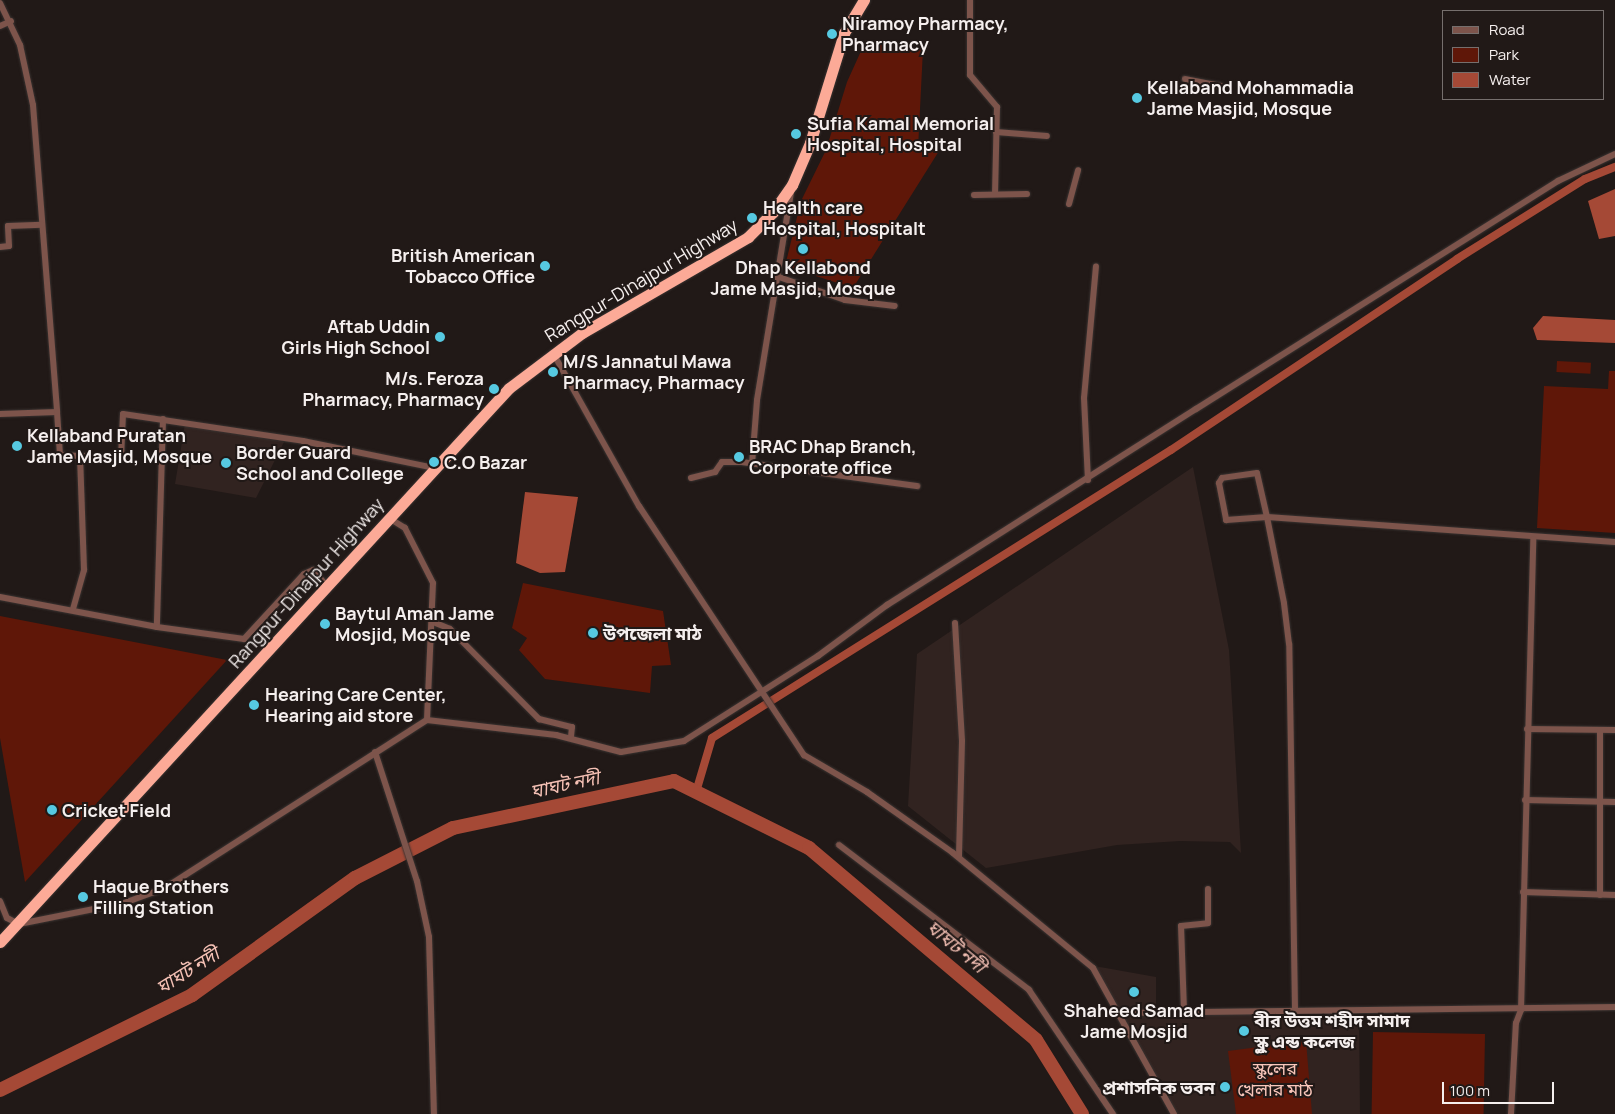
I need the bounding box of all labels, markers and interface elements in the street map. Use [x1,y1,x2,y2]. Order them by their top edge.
legend [1442,10,1605,100]
place label: Niramoy Pharmacy, Pharmacy [842,13,1009,56]
text: Road [1489,19,1525,40]
marker: Niramoy Pharmacy, Pharmacy [826,28,838,40]
text: Park [1489,44,1519,65]
text: Water [1489,69,1531,90]
place label: Kellaband Mohammadia Jame Masjid, Mosque [1147,77,1354,120]
marker: Kellaband Mohammadia Jame Masjid, Mosque [1131,92,1143,104]
place label: Sufia Kamal Memorial Hospital, Hospital [807,113,994,156]
marker: Sufia Kamal Memorial Hospital, Hospital [789,127,803,141]
place label: Health care Hospital, Hospitalt [763,197,926,240]
marker: Health care Hospital, Hospitalt [745,211,759,225]
street label: Rangpur-Dinajpur Highway [541,214,741,346]
marker: Dhap Kellabond Jame Masjid, Mosque [797,243,809,255]
place label: British American Tobacco Office [391,245,535,288]
place label: Dhap Kellabond Jame Masjid, Mosque [711,257,895,300]
marker: British American Tobacco Office [539,260,551,272]
place label: Aftab Uddin Girls High School [281,316,430,358]
marker: Aftab Uddin Girls High School [434,331,446,343]
place label: M/S Jannatul Mawa Pharmacy, Pharmacy [563,351,744,394]
marker: M/S Jannatul Mawa Pharmacy, Pharmacy [547,366,559,378]
place label: M/s. Feroza Pharmacy, Pharmacy [303,368,484,410]
marker: M/s. Feroza Pharmacy, Pharmacy [488,383,500,395]
place label: Kellaband Puratan Jame Masjid, Mosque [27,425,212,468]
place label: BRAC Dhap Branch, Corporate office [749,436,917,478]
marker: Kellaband Puratan Jame Masjid, Mosque [11,440,23,452]
place label: Border Guard School and College [236,442,404,484]
place label: C.O Bazar [444,451,527,473]
marker: BRAC Dhap Branch, Corporate office [733,451,745,463]
marker: C.O Bazar [428,456,440,468]
marker: Border Guard School and College [220,457,232,469]
street label: Rangpur-Dinajpur Highway [224,494,388,672]
place label: Baytul Aman Jame Mosjid, Mosque [335,603,494,646]
marker: Baytul Aman Jame Mosjid, Mosque [319,618,331,630]
place label: উপজেলা মাঠ [603,622,702,644]
marker: উপজেলা মাঠ [587,627,599,639]
place label: Hearing Care Center, Hearing aid store [265,684,447,726]
marker: Hearing Care Center, Hearing aid store [247,698,261,712]
water label: ঘাঘট নদী [528,767,602,803]
place label: Cricket Field [62,799,171,821]
marker: Cricket Field [46,804,58,816]
place label: Haque Brothers Filling Station [93,876,229,919]
marker: Haque Brothers Filling Station [77,891,89,903]
water label: ঘাঘট নদী [922,916,990,978]
water label: ঘাঘট নদী [152,943,224,999]
marker: Shaheed Samad Jame Mosjid [1128,986,1140,998]
place label: Shaheed Samad Jame Mosjid [1064,1000,1204,1042]
place label: বীর উত্তম শহীদ সামাদ স্কুল এন্ড কলেজ [1254,1010,1410,1052]
marker: বীর উত্তম শহীদ সামাদ স্কুল এন্ড কলেজ [1238,1025,1250,1037]
park label: স্কুলের খেলার মাঠ [1237,1058,1313,1100]
scale bar [1445,1072,1558,1104]
place label: প্রশাসনিক ভবন [1102,1076,1215,1098]
text: 100 m [1450,1080,1490,1101]
marker: প্রশাসনিক ভবন [1219,1081,1231,1093]

